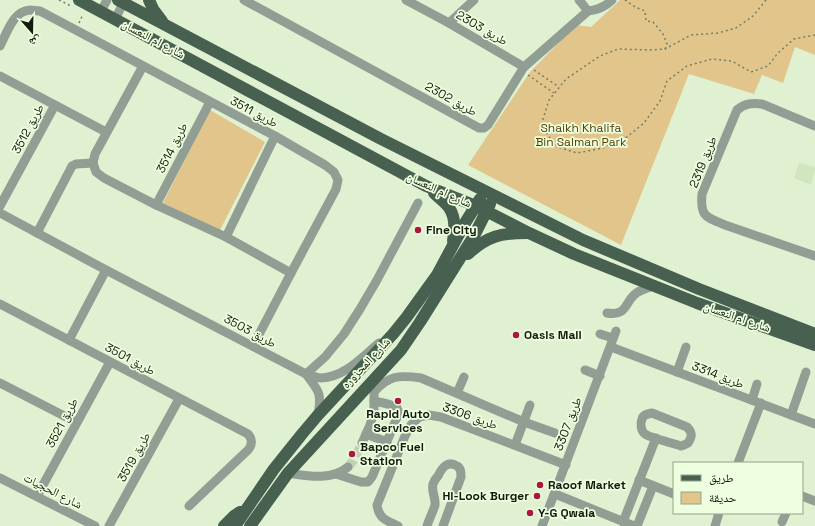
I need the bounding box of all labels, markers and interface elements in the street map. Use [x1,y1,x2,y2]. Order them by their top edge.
street label: طريق 2303 [453,7,511,49]
north arrow [12,12,52,52]
street label: شارع ام النعسان [119,16,188,62]
text: ش [27,32,43,50]
street label: طريق 2302 [422,78,480,120]
street label: طريق 3511 [227,93,281,131]
street label: طريق 3512 [8,101,48,157]
street label: طريق 3514 [153,120,192,176]
park label: Shaikh Khalifa Bin Salman Park [535,120,627,150]
street label: طريق 2319 [685,134,721,190]
street label: شارع ام النعسان [404,169,474,212]
place label: Fine City [426,222,477,238]
marker: Fine City [413,225,423,235]
street label: شارع ام النعسان [701,298,773,336]
street label: طريق 3503 [221,311,279,351]
place label: Oasis Mall [524,327,582,343]
marker: Oasis Mall [511,330,521,340]
street label: شارع المحزوره [338,334,394,392]
street label: طريق 3501 [102,339,158,379]
street label: طريق 3314 [690,358,746,392]
street label: طريق 3521 [42,395,82,451]
street label: طريق 3307 [550,395,586,453]
marker: Rapid Auto Services [393,396,403,406]
street label: طريق 3306 [440,399,500,433]
place label: Rapid Auto Services [366,406,430,436]
street label: طريق 3519 [114,429,154,485]
place label: Bapco Fuel Station [360,439,424,469]
marker: Bapco Fuel Station [347,449,357,459]
legend [673,462,803,514]
street label: شارع الحجيات [21,469,85,513]
text: طريق [709,470,734,486]
place label: Raoof Market [548,477,626,493]
marker: Raoof Market [535,480,545,490]
place label: Hi-Look Burger [443,488,529,504]
text: حديقة [709,490,737,506]
marker: Hi-Look Burger [532,491,542,501]
place label: Y-G Qwala [538,505,595,521]
marker: Y-G Qwala [525,508,535,518]

